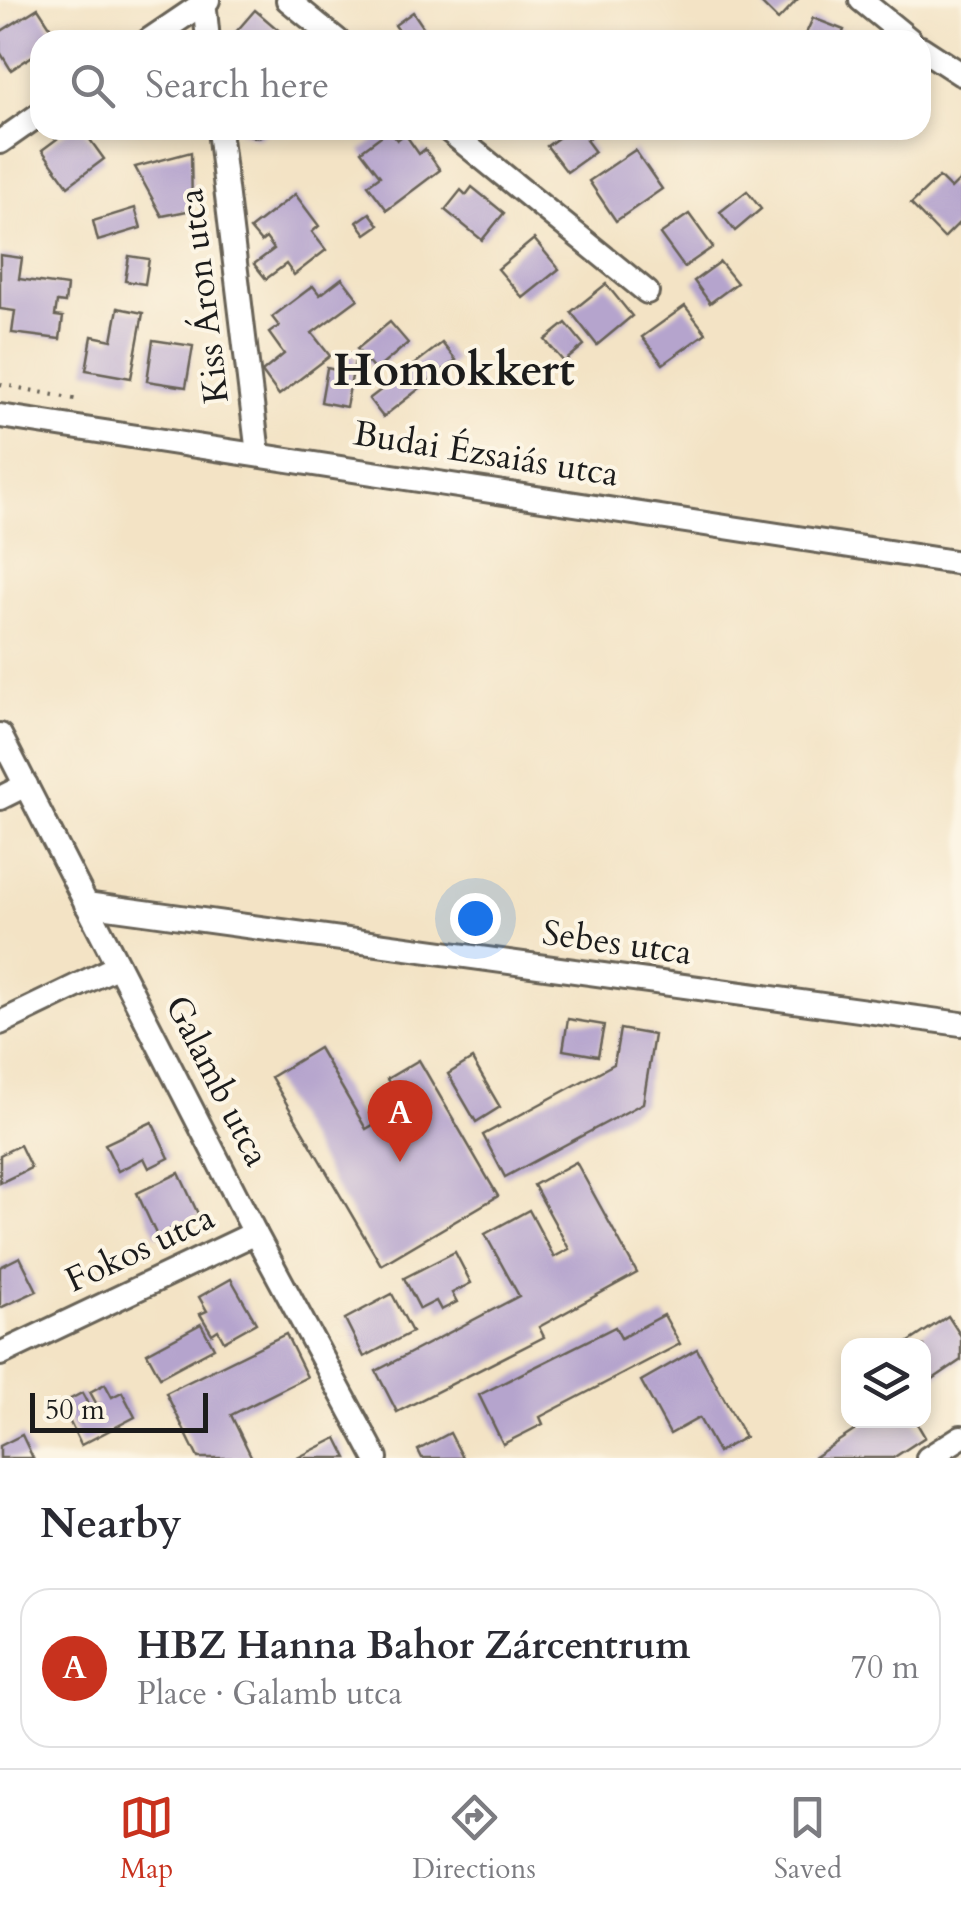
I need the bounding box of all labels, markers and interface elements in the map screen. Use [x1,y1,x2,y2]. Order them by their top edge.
search box [30,30,931,140]
icon: search [65,58,120,113]
text: Search here [145,59,329,111]
street label: Kiss Áron utca [167,186,241,406]
district label: Homokkert [333,340,575,401]
street label: Budai Ézsaiás utca [350,409,622,499]
your location [450,893,501,944]
street label: Sebes utca [539,909,695,977]
street label: Galamb utca [153,987,281,1175]
pin: A [368,1080,432,1162]
street label: Fokos utca [58,1194,222,1304]
map controls [841,1338,931,1428]
button: layers [841,1338,931,1428]
scale bar [30,1388,208,1432]
text: 50 m [45,1391,105,1429]
text: Nearby [40,1495,182,1552]
text: HBZ Hanna Bahor Zárcentrum [137,1620,690,1672]
text: A [62,1646,87,1690]
text: 70 m [851,1646,919,1690]
text: Place · Galamb utca [137,1672,402,1716]
tab: Map [119,1790,174,1888]
tab: Directions [412,1790,536,1888]
tab: Saved [774,1790,842,1888]

